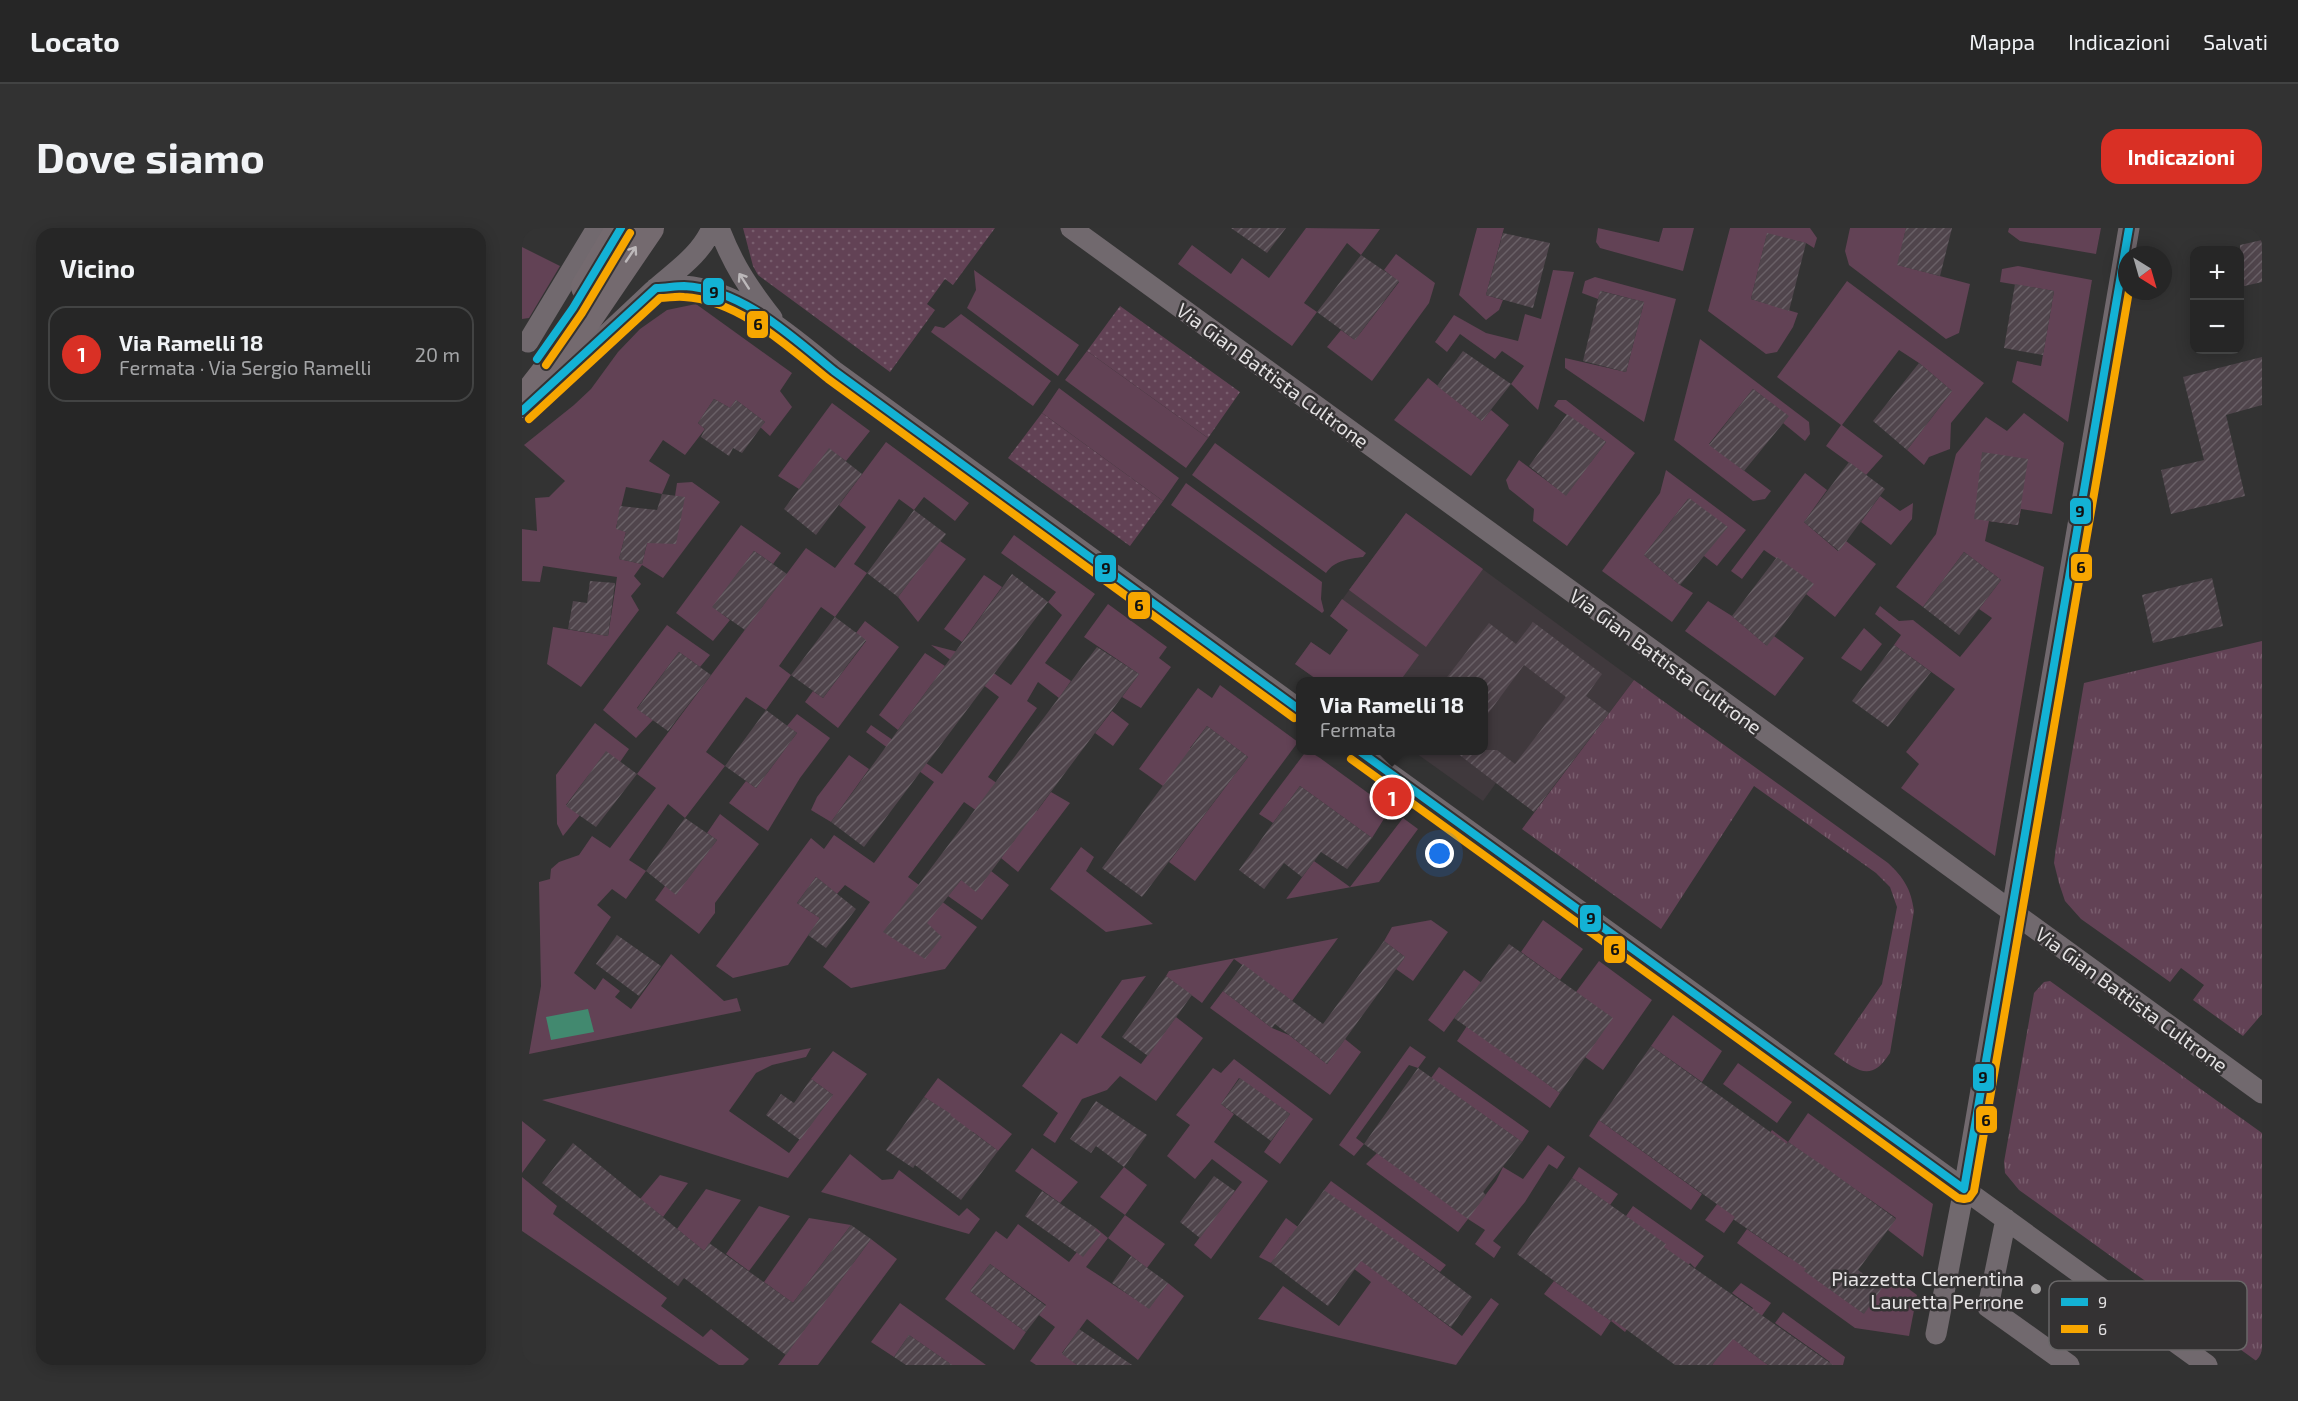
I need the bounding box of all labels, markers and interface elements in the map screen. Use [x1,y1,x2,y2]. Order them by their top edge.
text: Locato [30,24,120,58]
text: Mappa [1969,29,2035,54]
text: Indicazioni [2068,29,2170,54]
text: Salvati [2203,29,2268,54]
button: Indicazioni [2101,129,2262,184]
text: Dove siamo [36,131,265,181]
one-way arrow [625,246,637,263]
north arrow [2118,246,2172,300]
map controls [2190,246,2244,354]
button: + [2190,246,2244,300]
text: Vicino [60,252,135,283]
one-way arrow [738,273,750,290]
line badge: 9 [702,277,725,306]
text: 9 [709,282,719,301]
street label: Via Gian Battista Cultrone [1172,297,1374,453]
button: − [2190,300,2244,354]
line badge: 6 [746,310,769,339]
text: 6 [753,314,763,333]
text: Via Ramelli 18 [119,329,263,355]
text: 1 [77,342,86,366]
text: 20 m [415,342,460,366]
text: Fermata · Via Sergio Ramelli [119,355,371,379]
line badge: 9 [2069,497,2092,525]
text: 9 [2075,501,2085,520]
line badge: 6 [2070,553,2093,582]
line badge: 9 [1094,554,1117,583]
text: 6 [2076,557,2086,576]
text: 9 [1101,558,1111,577]
street label: Via Gian Battista Cultrone [1565,583,1767,739]
line badge: 6 [1127,591,1151,620]
text: 6 [1134,595,1144,614]
popup [1296,677,1488,755]
text: Via Ramelli 18 [1320,691,1464,717]
text: Fermata [1320,717,1396,741]
pin: 1 [1372,774,1412,820]
your location [1425,839,1454,868]
line badge: 9 [1579,904,1602,933]
text: 9 [1586,908,1596,927]
street label: Via Gian Battista Cultrone [2031,921,2233,1077]
line badge: 6 [1603,935,1626,964]
text: 6 [1610,939,1620,958]
line badge: 9 [1972,1063,1995,1092]
text: 9 [1978,1067,1988,1086]
line badge: 6 [1975,1105,1998,1134]
text: 6 [1981,1110,1991,1129]
place label: Piazzetta Clementina Lauretta Perrone [1831,1266,2024,1313]
legend [2049,1281,2247,1350]
marker: Piazzetta Clementina Lauretta Perrone [2029,1282,2043,1296]
text: 9 [2098,1292,2107,1311]
text: 6 [2098,1319,2107,1338]

